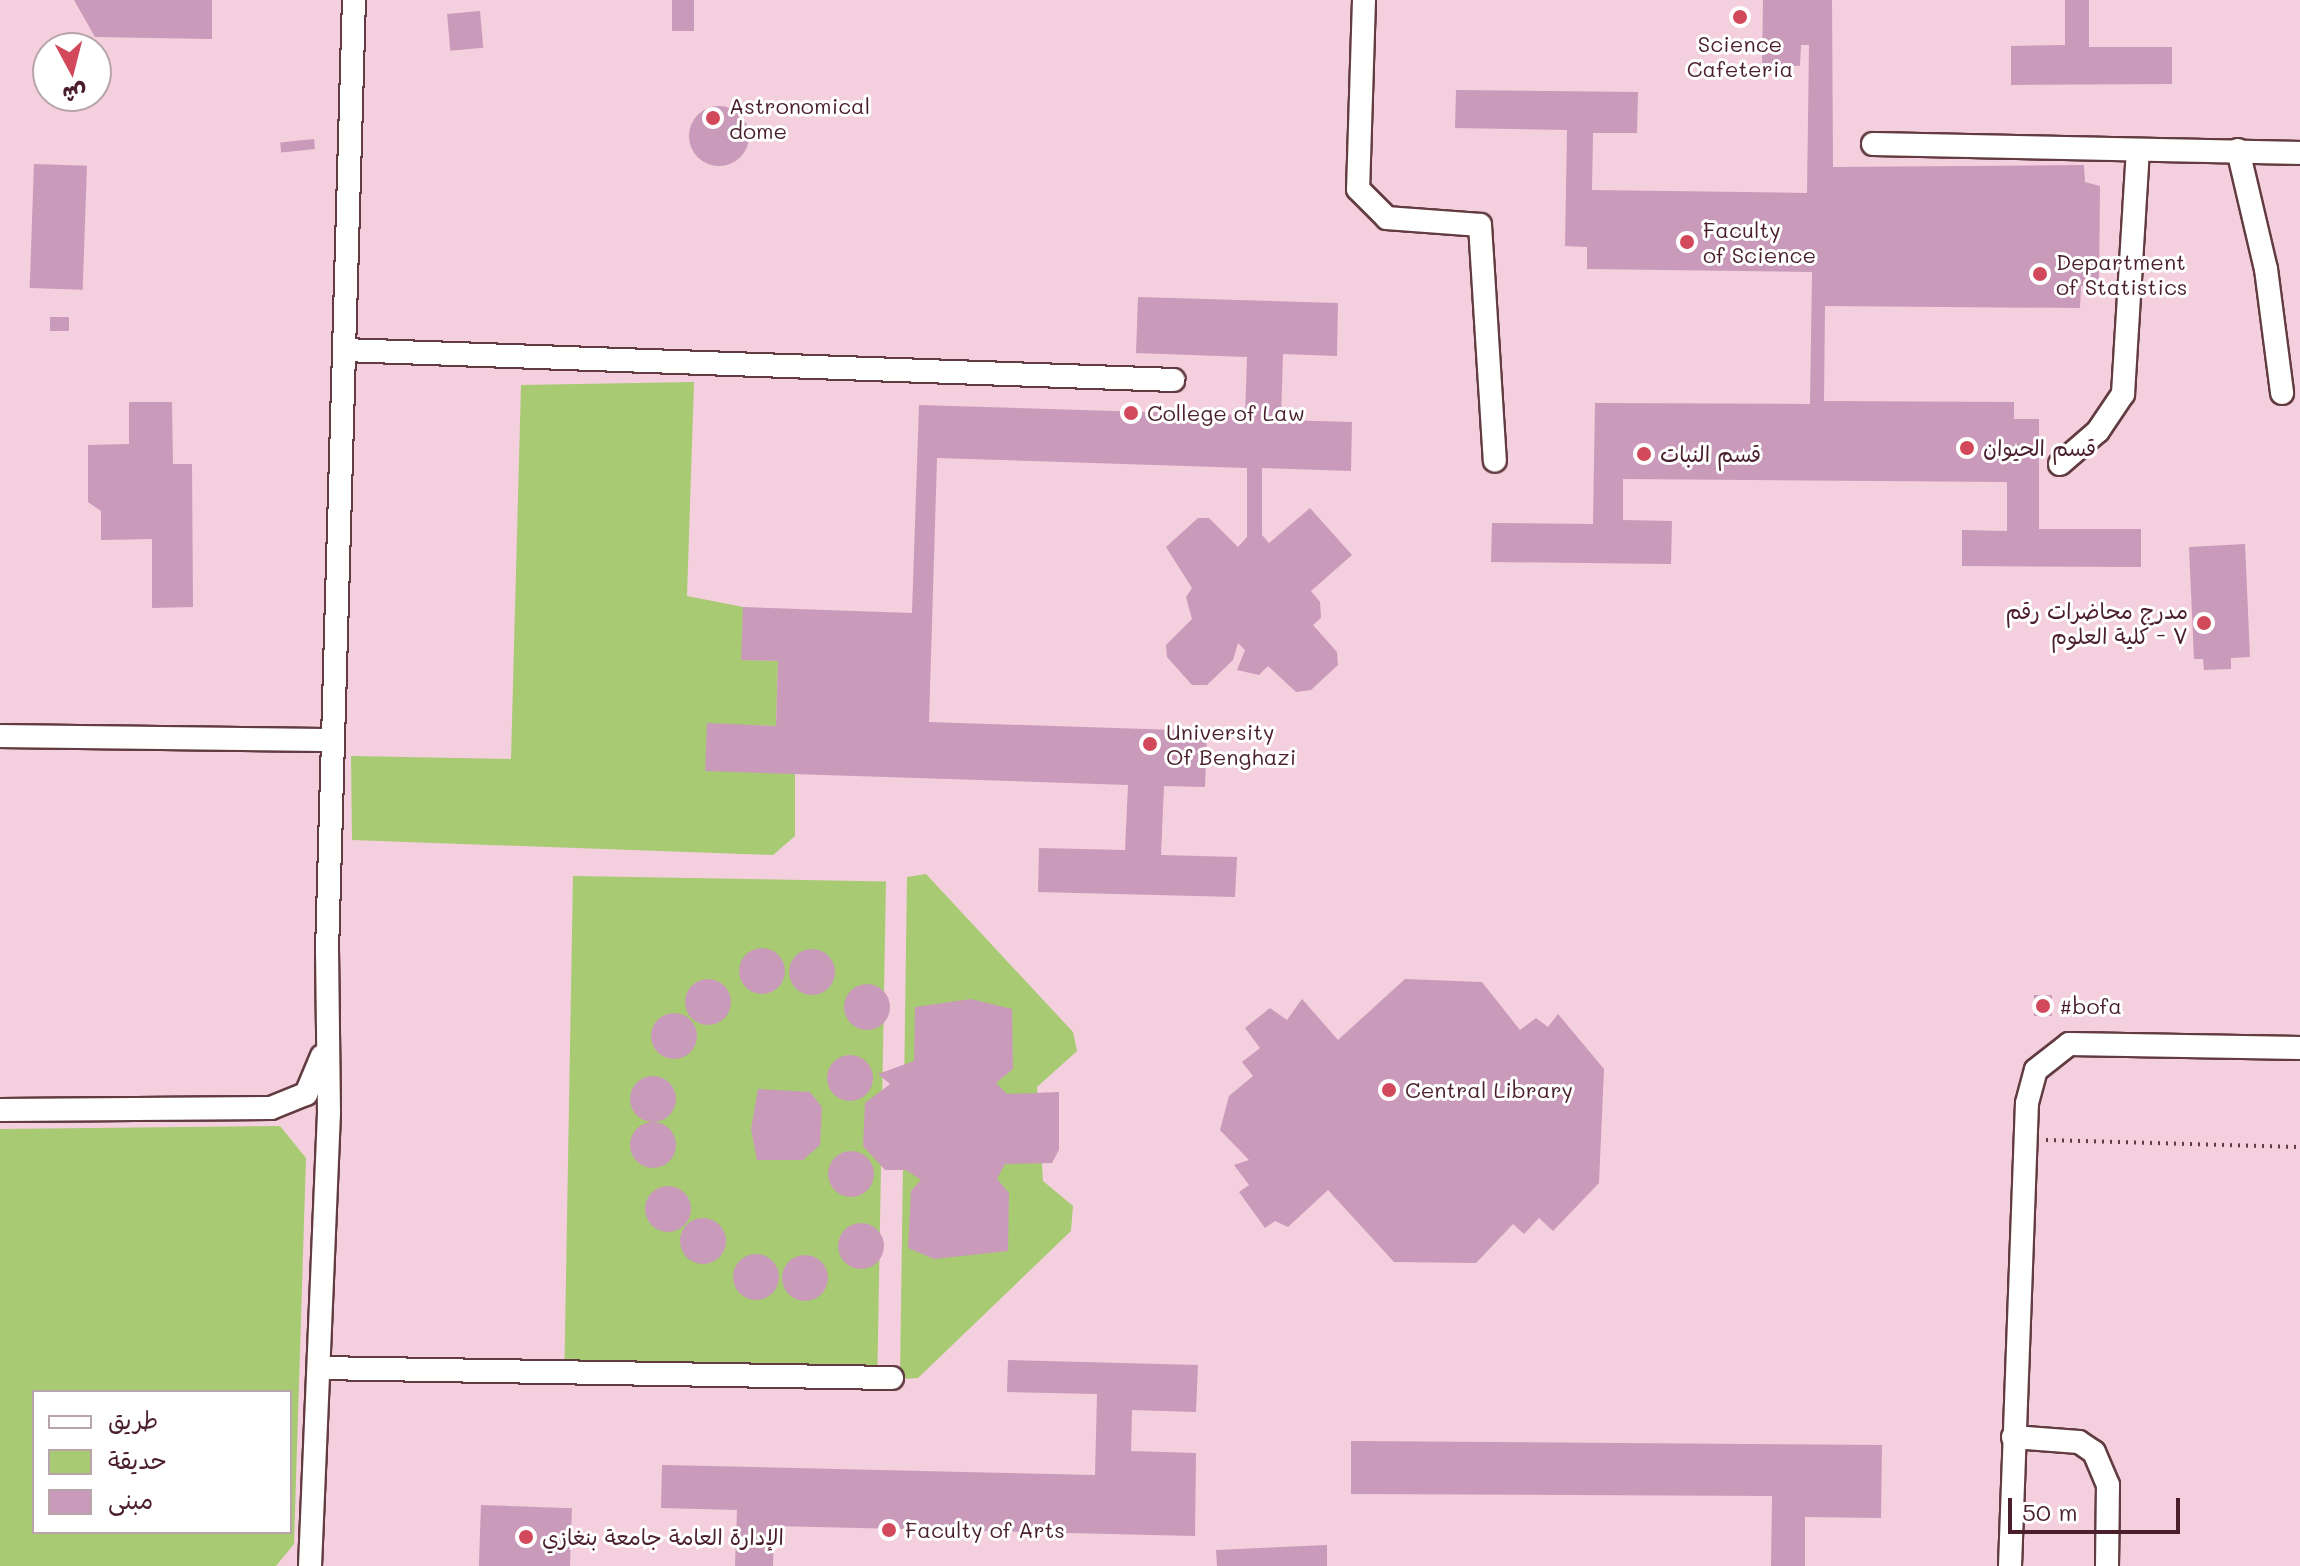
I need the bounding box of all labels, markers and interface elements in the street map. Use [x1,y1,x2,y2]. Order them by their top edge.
marker: Science Cafeteria [1731,8,1749,26]
place label: Science Cafeteria [1687,30,1793,82]
north arrow [32,32,112,112]
text: ش [61,78,89,110]
place label: Astronomical dome [729,92,870,144]
marker: Astronomical dome [704,109,722,127]
place label: Faculty of Science [1703,216,1816,268]
marker: Faculty of Science [1678,233,1696,251]
place label: Department of Statistics [2056,248,2188,300]
marker: Department of Statistics [2031,265,2049,283]
place label: College of Law [1147,400,1305,426]
marker: College of Law [1122,404,1140,422]
place label: قسم الحيوان [1983,435,2096,461]
marker: قسم الحيوان [1958,439,1976,457]
place label: قسم النبات [1660,441,1761,467]
marker: قسم النبات [1635,445,1653,463]
place label: مدرج محاضرات رقم ٧ - كلية العلوم [2006,597,2188,648]
marker: مدرج محاضرات رقم ٧ - كلية العلوم [2195,614,2213,632]
place label: University Of Benghazi [1166,718,1296,770]
marker: University Of Benghazi [1141,735,1159,753]
place label: #bofa [2059,993,2122,1019]
marker: #bofa [2034,997,2052,1015]
place label: Central Library [1405,1077,1573,1103]
marker: Central Library [1380,1081,1398,1099]
legend [32,1390,292,1534]
text: طريق [108,1404,158,1435]
text: حديقة [108,1444,167,1475]
scale bar [2012,1482,2184,1532]
text: مبنى [108,1484,153,1515]
text: 50 m [2022,1496,2078,1527]
place label: Faculty of Arts [905,1517,1065,1543]
marker: Faculty of Arts [880,1521,898,1539]
place label: الإدارة العامة جامعة بنغازي [542,1524,784,1550]
marker: الإدارة العامة جامعة بنغازي [517,1528,535,1546]

